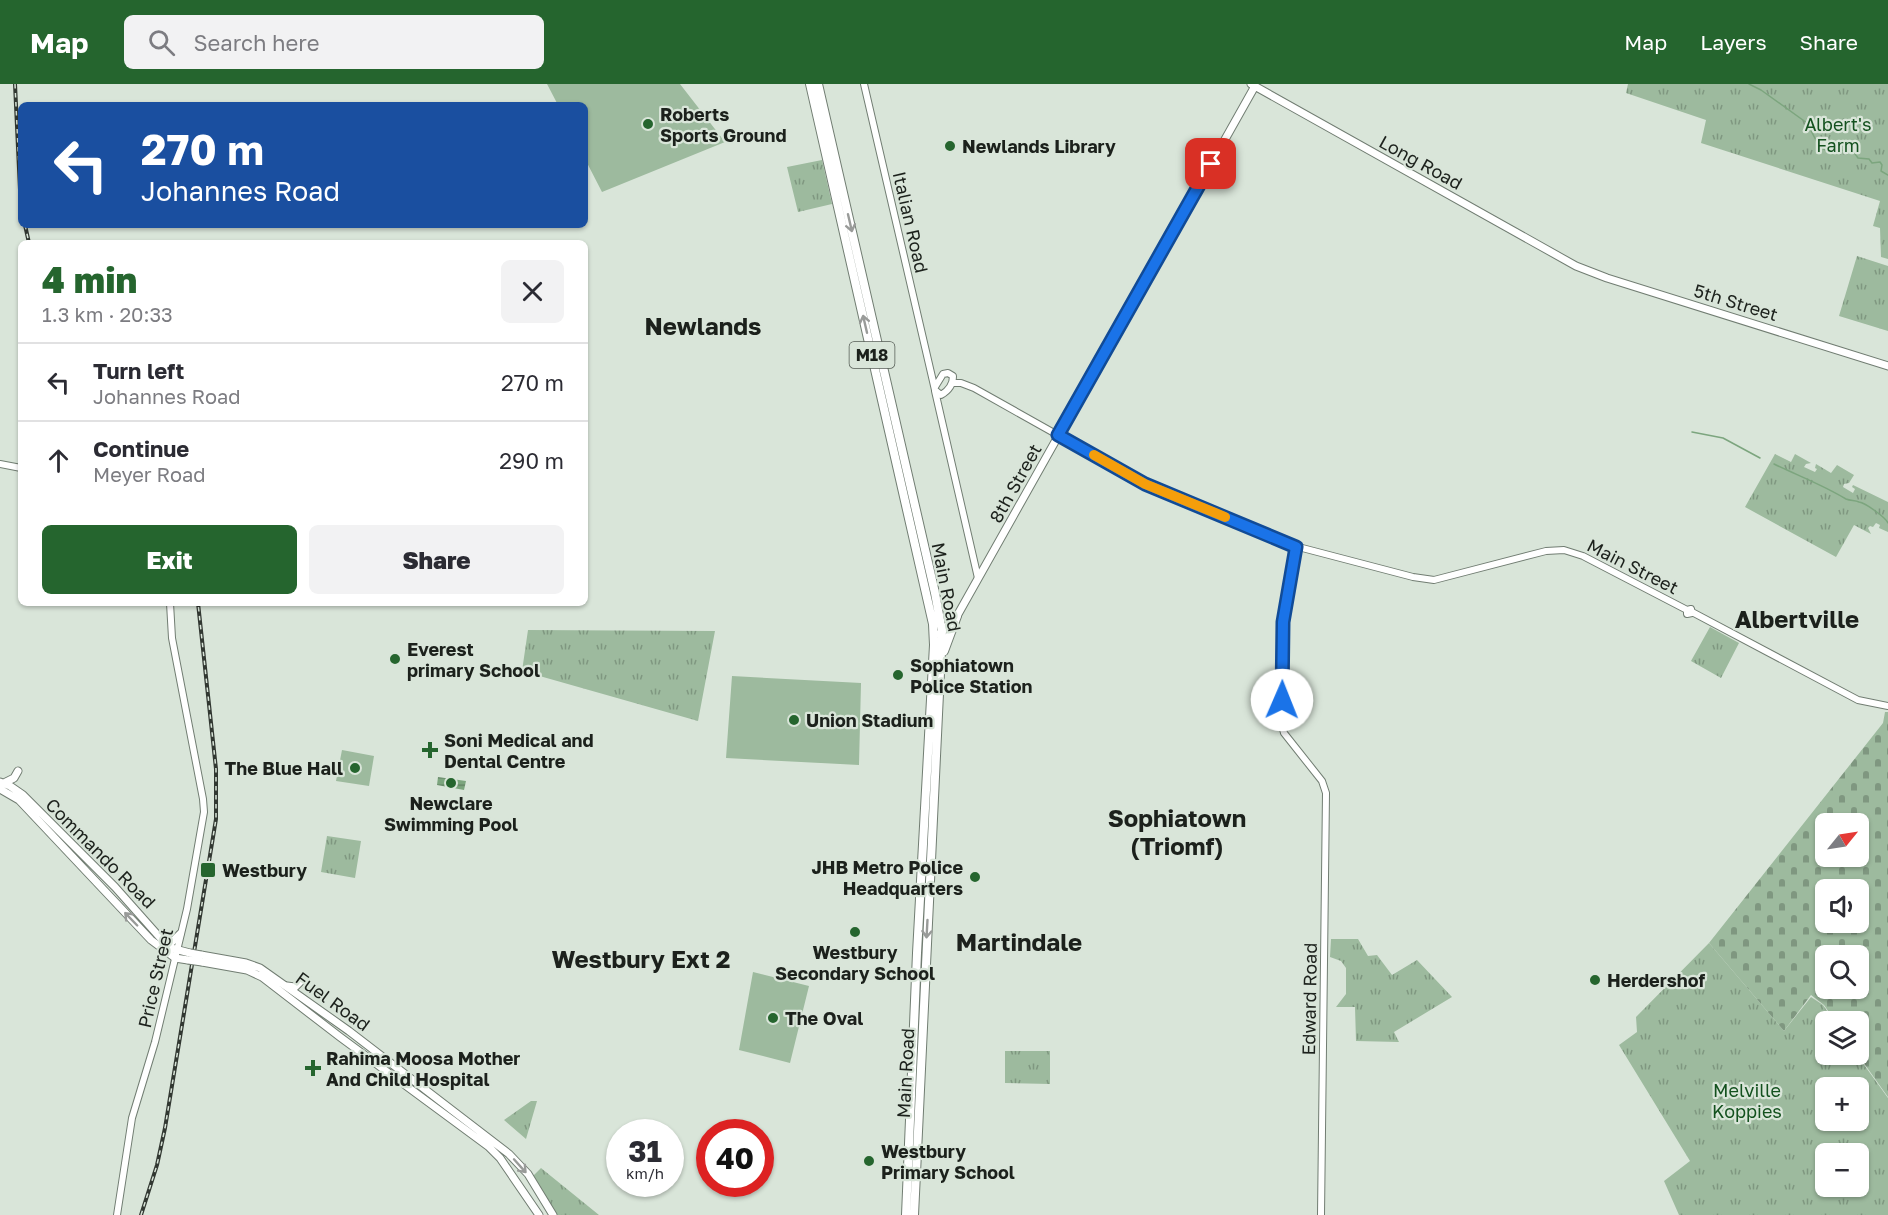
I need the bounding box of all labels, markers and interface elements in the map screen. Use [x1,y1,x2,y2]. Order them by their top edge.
search box [124,15,544,69]
text: Map [30,26,88,59]
icon: search [145,26,178,59]
text: Search here [193,29,319,56]
text: Map [1624,29,1667,55]
text: Layers [1700,29,1767,55]
text: Share [1800,29,1858,55]
place label: Roberts Sports Ground [660,103,787,146]
park label: Albert's Farm [1804,113,1872,156]
marker: Roberts Sports Ground [641,117,655,131]
text: 270 m [141,124,264,174]
icon: left [42,126,120,204]
street label: Long Road [1376,130,1466,194]
place label: Newlands Library [962,135,1116,157]
pin [1185,138,1236,189]
marker: Newlands Library [943,139,957,153]
icon: arrive [1194,147,1227,180]
street label: Italian Road [889,169,933,275]
text: Johannes Road [141,175,340,207]
one-way arrow [845,213,857,232]
text: 4 min [42,258,137,301]
button: close [501,260,564,323]
street label: 5th Street [1691,279,1781,325]
text: 1.3 km · 20:33 [42,302,173,326]
district label: Newlands [645,311,761,340]
one-way arrow [858,315,870,334]
road number: M18 [850,342,894,368]
text: Turn left [93,357,184,384]
icon: left [42,366,75,399]
text: 270 m [501,369,564,396]
text: Johannes Road [93,384,241,408]
text: Continue [93,435,189,462]
street label: 8th Street [984,440,1046,526]
icon: ahead [42,444,75,477]
text: 290 m [499,447,564,474]
text: Meyer Road [93,462,206,486]
button: Exit [42,525,297,594]
button: Share [309,525,564,594]
street label: Main Street [1584,534,1682,598]
street label: Main Road [928,541,966,633]
district label: Albertville [1735,604,1859,633]
place label: Everest primary School [407,638,540,681]
marker: Everest primary School [388,652,402,666]
place label: Sophiatown Police Station [910,654,1033,697]
marker: Sophiatown Police Station [891,668,905,682]
position arrow [1250,668,1314,732]
place label: Union Stadium [806,709,933,731]
marker: Union Stadium [787,713,801,727]
place label: Soni Medical and Dental Centre [444,729,594,772]
marker: Soni Medical and Dental Centre [421,741,439,759]
place label: The Blue Hall [225,757,343,779]
marker: The Blue Hall [348,761,362,775]
marker: Newclare Swimming Pool [444,776,458,790]
place label: Newclare Swimming Pool [384,792,518,835]
street label: Commando Road [41,793,161,913]
district label: Sophiatown (Triomf) [1108,803,1246,860]
north arrow [1815,813,1869,867]
map controls [1815,813,1869,1197]
place label: JHB Metro Police Headquarters [811,856,963,899]
place label: Westbury [222,859,307,881]
marker: Westbury [199,861,217,879]
marker: JHB Metro Police Headquarters [968,870,982,884]
button: sound [1815,879,1869,933]
one-way arrow [124,912,139,927]
one-way arrow [922,918,933,938]
marker: Westbury Secondary School [848,925,862,939]
street label: Price Street [133,926,177,1030]
district label: Martindale [956,927,1082,956]
place label: Westbury Secondary School [775,941,935,984]
street label: Edward Road [1297,942,1321,1056]
district label: Westbury Ext 2 [552,944,730,973]
button: search [1815,945,1869,999]
street label: Fuel Road [292,967,374,1035]
place label: Herdershof [1607,969,1705,991]
marker: Herdershof [1588,973,1602,987]
place label: The Oval [785,1007,863,1029]
marker: The Oval [766,1011,780,1025]
button: layers [1815,1011,1869,1065]
street label: Main Road [892,1027,918,1119]
place label: Rahima Moosa Mother And Child Hospital [326,1047,520,1090]
marker: Rahima Moosa Mother And Child Hospital [304,1059,322,1077]
button: + [1815,1077,1869,1131]
park label: Melville Koppies [1712,1079,1782,1122]
speed limit sign: 40 [696,1119,774,1197]
text: 31 [628,1133,662,1169]
place label: Westbury Primary School [881,1140,1015,1183]
button: − [1815,1143,1869,1197]
marker: Westbury Primary School [862,1154,876,1168]
one-way arrow [513,1158,527,1173]
text: km/h [626,1164,664,1182]

